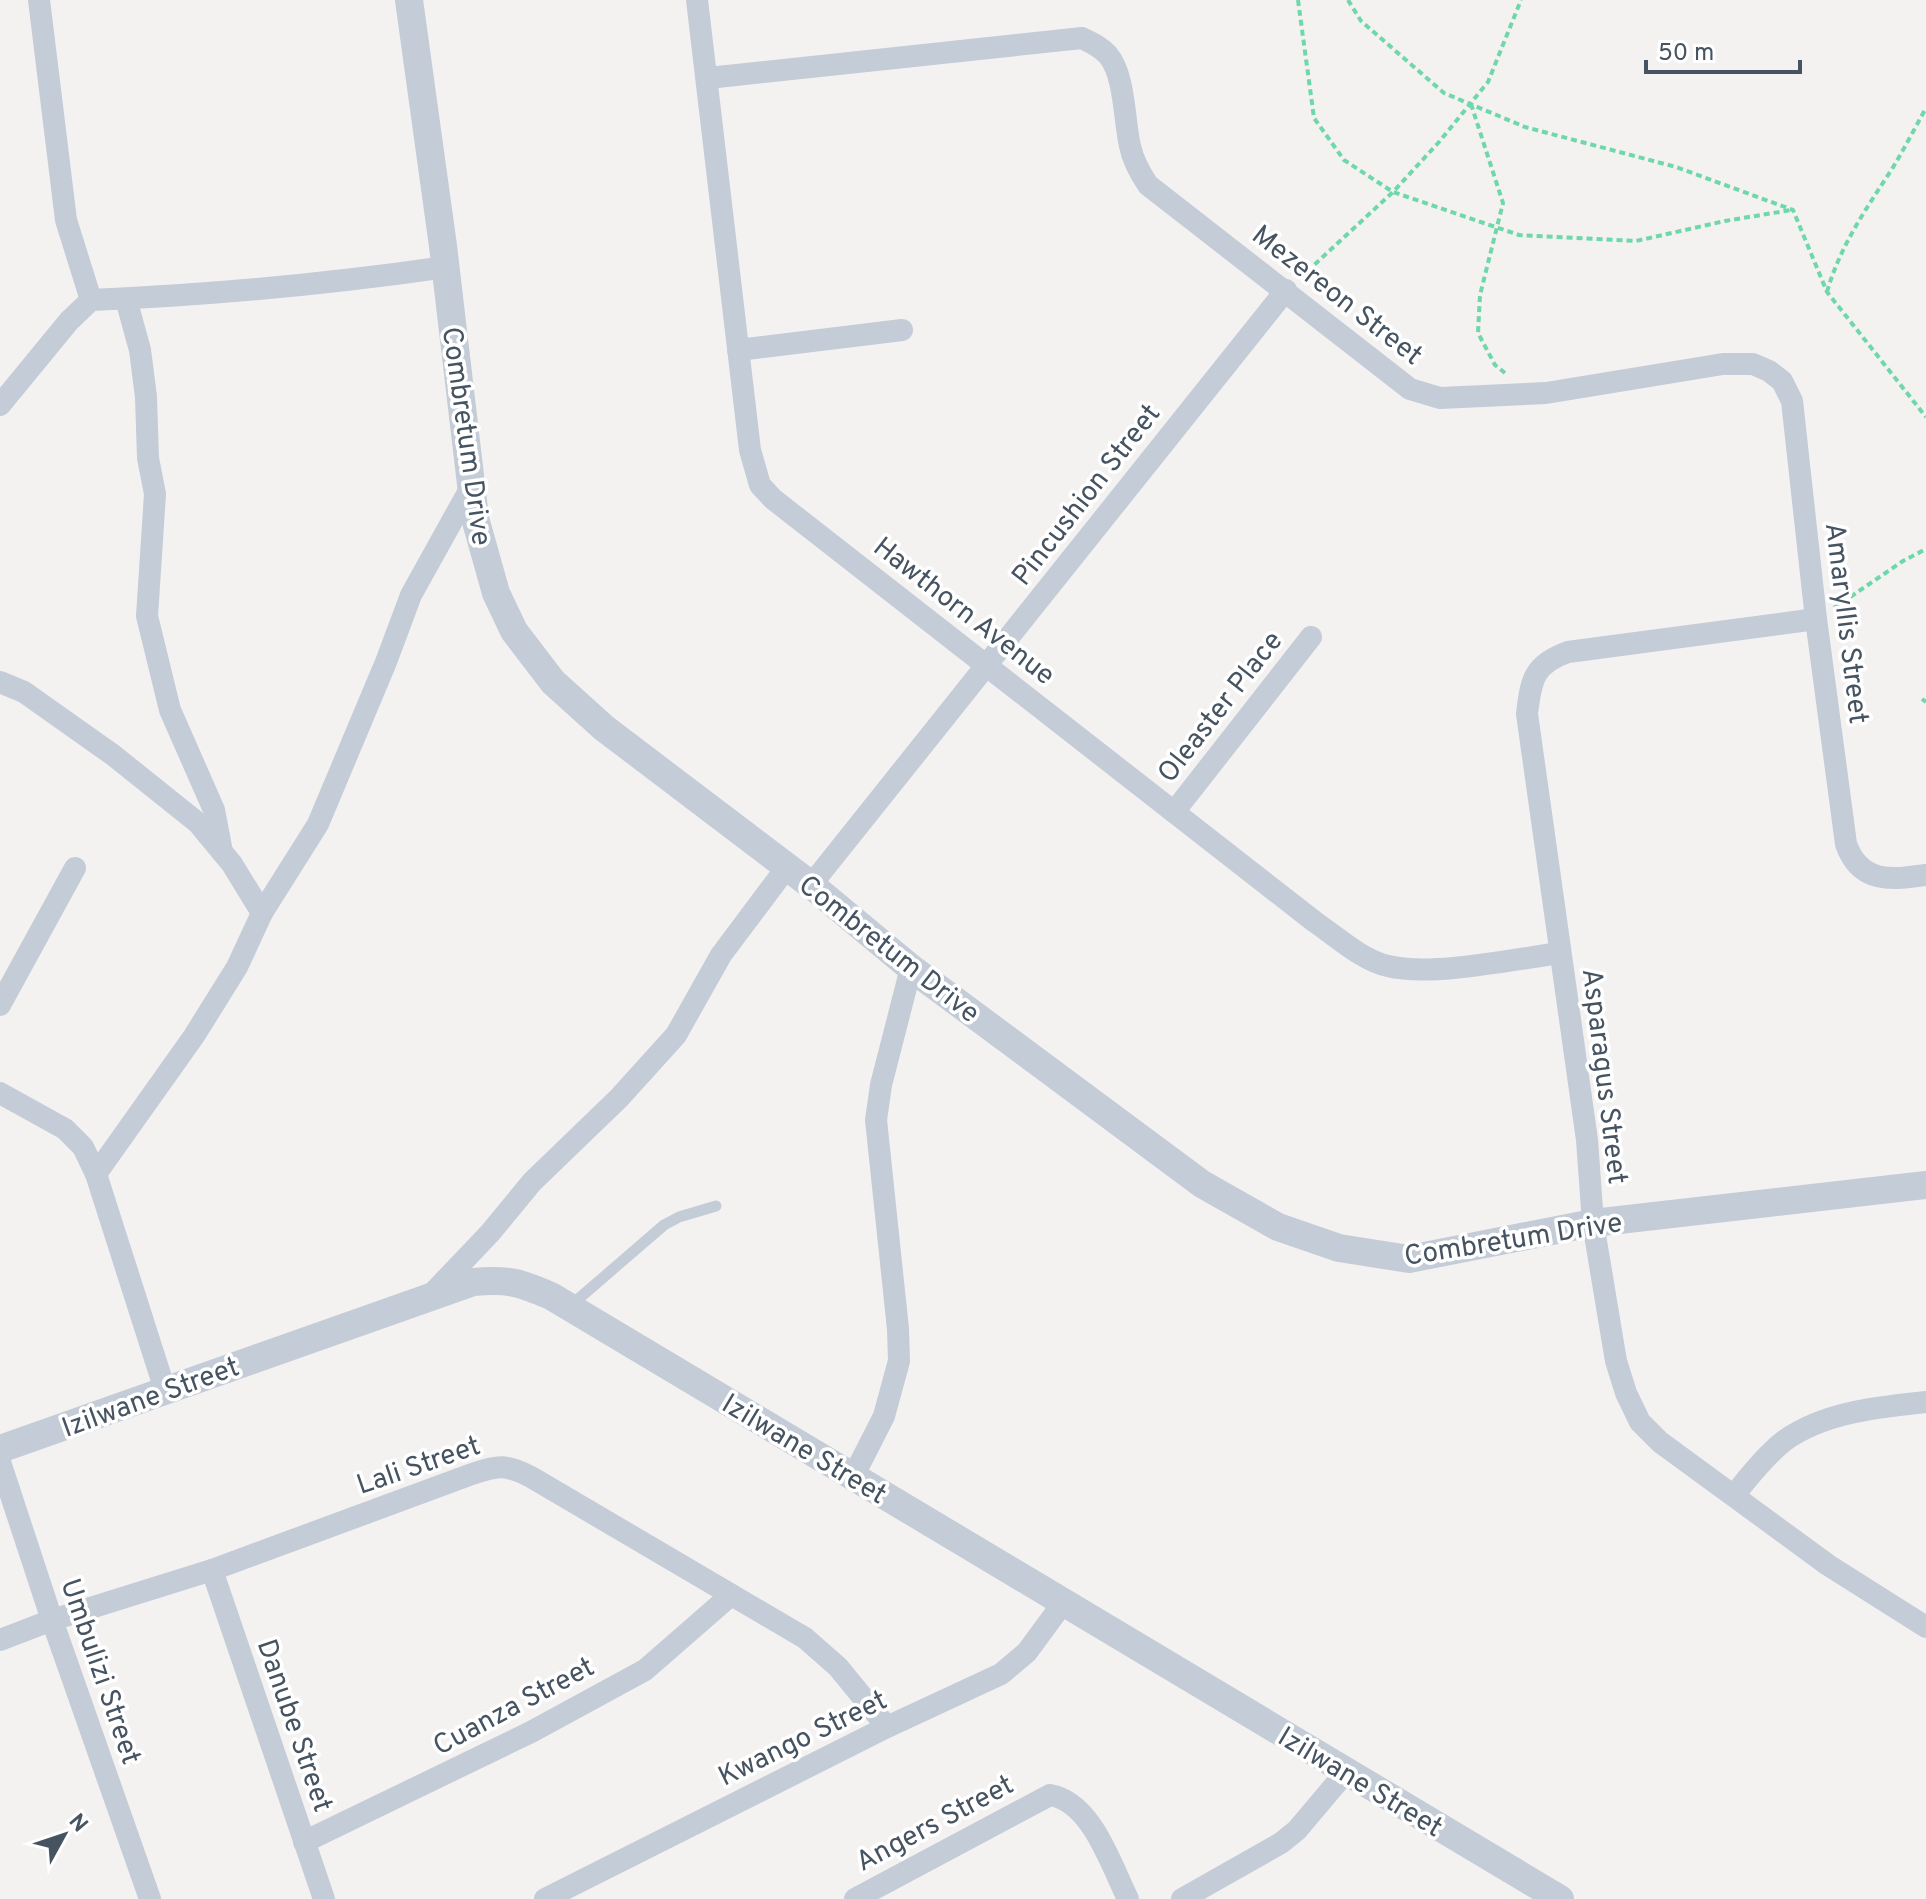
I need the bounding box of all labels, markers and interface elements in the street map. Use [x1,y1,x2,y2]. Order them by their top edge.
scale bar [1646,24,1800,74]
text: 50 m [1658,39,1714,69]
street label: Mezereon Street [1243,218,1429,374]
street label: Combretum Drive [432,325,498,548]
street label: Pincushion Street [1005,398,1170,594]
street label: Amaryllis Street [1815,521,1875,726]
street label: Hawthorn Avenue [865,530,1061,695]
street label: Oleaster Place [1151,625,1292,791]
street label: Combretum Drive [790,868,986,1032]
street label: Asparagus Street [1572,966,1634,1186]
street label: Combretum Drive [1402,1206,1625,1276]
street label: Izilwane Street [57,1350,245,1448]
street label: Izilwane Street [714,1387,893,1514]
street label: Lali Street [352,1429,486,1505]
street label: Umbulizi Street [51,1574,148,1769]
street label: Danube Street [247,1635,340,1817]
street label: Cuanza Street [428,1650,601,1765]
street label: Kwango Street [713,1683,894,1796]
street label: Izilwane Street [1270,1720,1449,1847]
street label: Angers Street [850,1768,1020,1881]
north arrow [24,1795,104,1875]
text: N [62,1809,93,1838]

